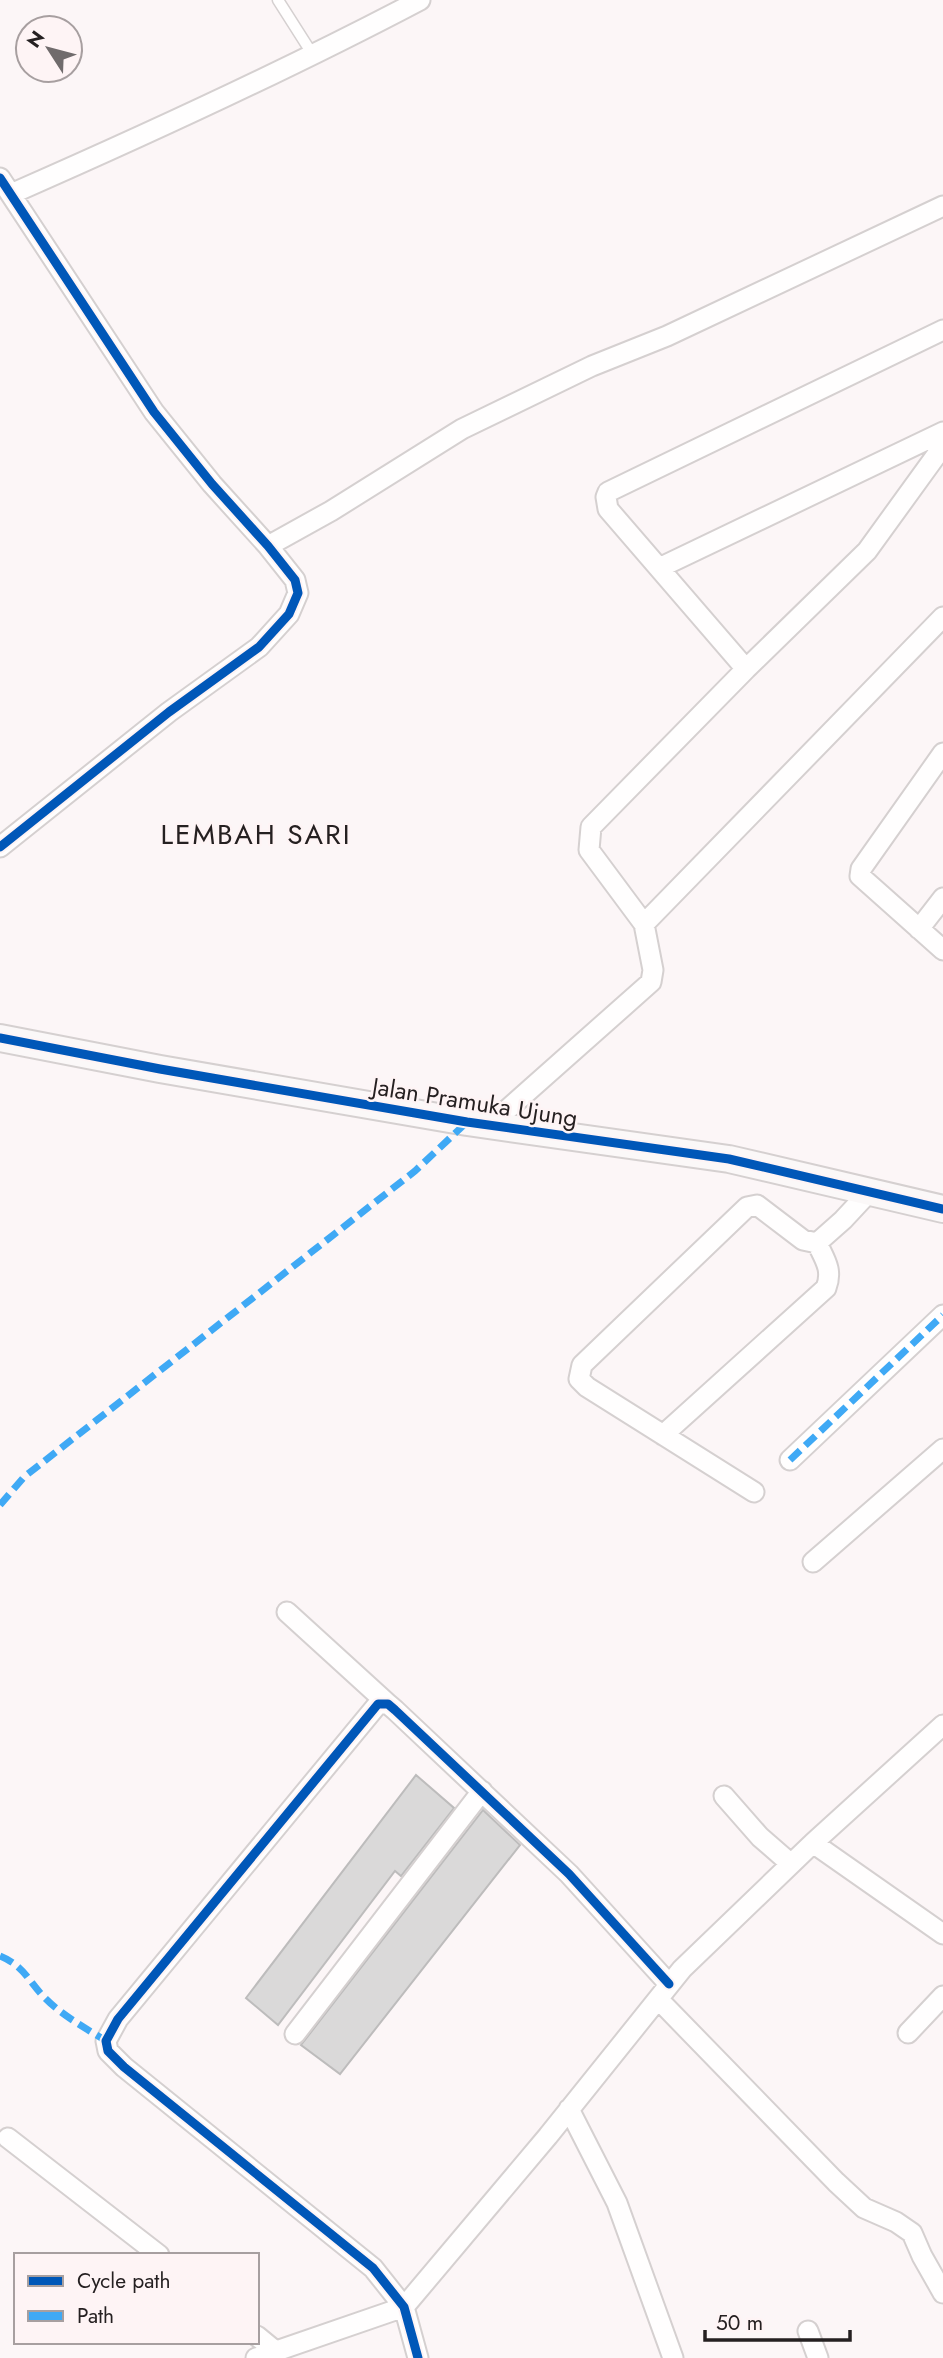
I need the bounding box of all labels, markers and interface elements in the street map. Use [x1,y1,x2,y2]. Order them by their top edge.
north arrow [14,14,84,84]
text: N [20,25,51,53]
district label: LEMBAH SARI [160,814,352,855]
street label: Jalan Pramuka Ujung [367,1068,580,1135]
legend [14,2253,259,2344]
text: Cycle path [77,2266,170,2296]
scale bar [705,2298,850,2342]
text: Path [77,2301,114,2331]
text: 50 m [716,2308,763,2338]

